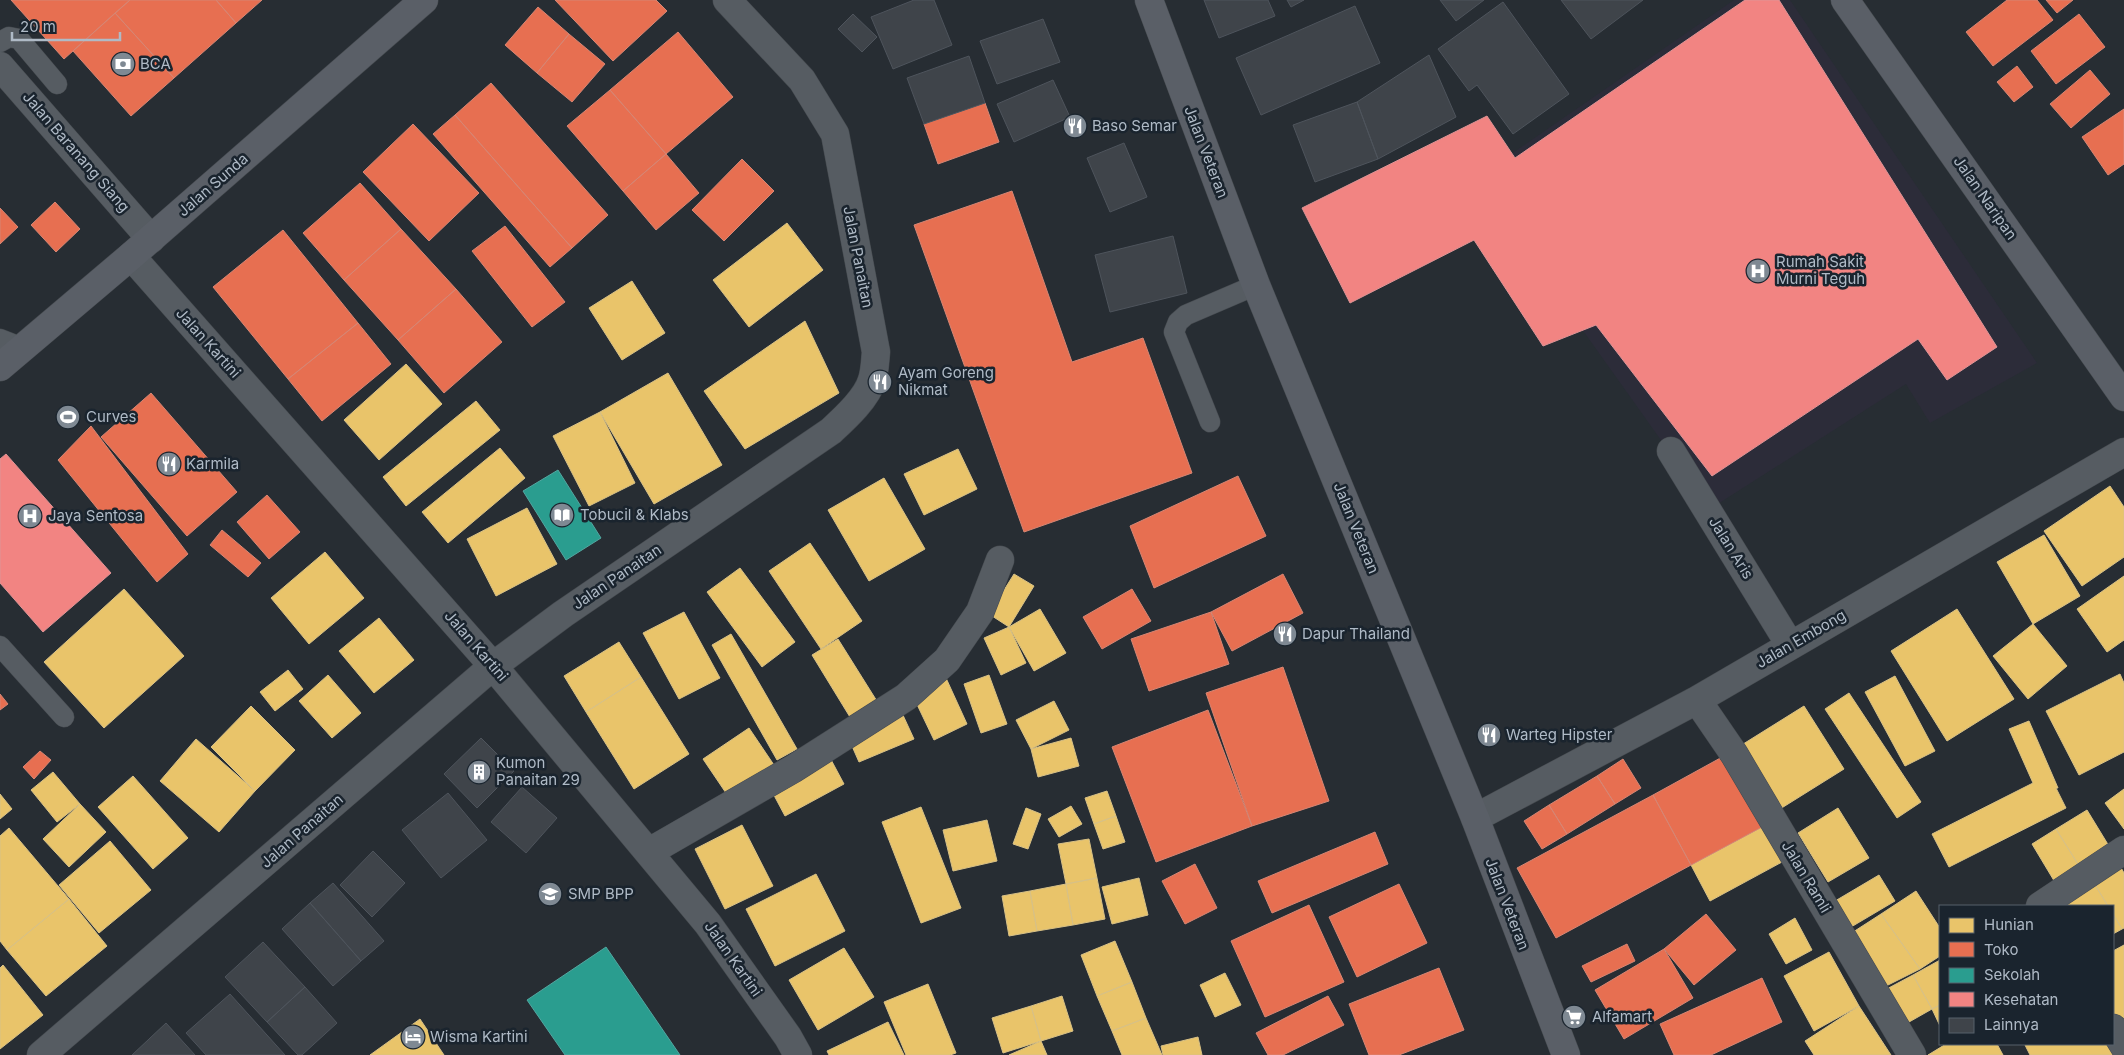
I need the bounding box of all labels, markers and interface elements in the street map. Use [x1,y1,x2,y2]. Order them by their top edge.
scale bar [12,10,120,42]
text: 20 m [20,17,56,36]
bank icon: BCA [110,51,136,77]
place label: BCA [140,54,171,73]
street label: Jalan Baranang Siang [19,87,134,216]
street label: Jalan Veteran [1180,103,1233,200]
restaurant icon: Baso Semar [1062,113,1088,139]
place label: Baso Semar [1092,116,1177,135]
street label: Jalan Sunda [174,149,252,220]
street label: Jalan Naripan [1950,152,2021,243]
street label: Jalan Panaitan [839,204,878,309]
place label: Rumah Sakit Murni Teguh [1776,252,1865,288]
hospital icon: Rumah Sakit Murni Teguh [1745,258,1771,284]
street label: Jalan Kartini [172,304,245,382]
place label: Ayam Goreng Nikmat [898,363,994,399]
restaurant icon: Ayam Goreng Nikmat [867,369,893,395]
sports icon: Curves [55,404,81,430]
place label: Curves [86,407,137,426]
restaurant icon: Karmila [156,451,182,477]
place label: Karmila [186,454,239,473]
street label: Jalan Veteran [1330,479,1383,576]
library icon: Tobucil & Klabs [549,502,575,528]
hospital icon: Jaya Sentosa [17,503,43,529]
place label: Tobucil & Klabs [580,505,689,524]
place label: Jaya Sentosa [48,506,143,525]
street label: Jalan Aris [1705,513,1758,582]
street label: Jalan Panaitan [569,540,665,613]
street label: Jalan Embong [1752,605,1849,672]
street label: Jalan Kartini [440,606,512,685]
restaurant icon: Dapur Thailand [1272,621,1298,647]
place label: Dapur Thailand [1302,624,1410,643]
restaurant icon: Warteg Hipster [1476,722,1502,748]
place label: Warteg Hipster [1506,725,1613,744]
place label: Kumon Panaitan 29 [496,753,580,789]
building icon: Kumon Panaitan 29 [466,759,492,785]
street label: Jalan Panaitan [256,790,347,872]
street label: Jalan Ramli [1778,837,1835,916]
street label: Jalan Veteran [1481,855,1534,952]
school or university icon: SMP BPP [537,881,563,907]
place label: SMP BPP [568,884,634,903]
legend [1939,905,2114,1045]
text: Hunian [1984,915,2034,934]
street label: Jalan Kartini [701,917,766,1000]
text: Toko [1984,940,2018,959]
text: Sekolah [1984,965,2040,984]
text: Kesehatan [1984,990,2058,1009]
supermarket icon: Alfamart [1561,1004,1587,1030]
place label: Alfamart [1592,1007,1652,1026]
text: Lainnya [1984,1015,2039,1034]
hotel icon: Wisma Kartini [400,1024,426,1050]
place label: Wisma Kartini [430,1027,528,1046]

